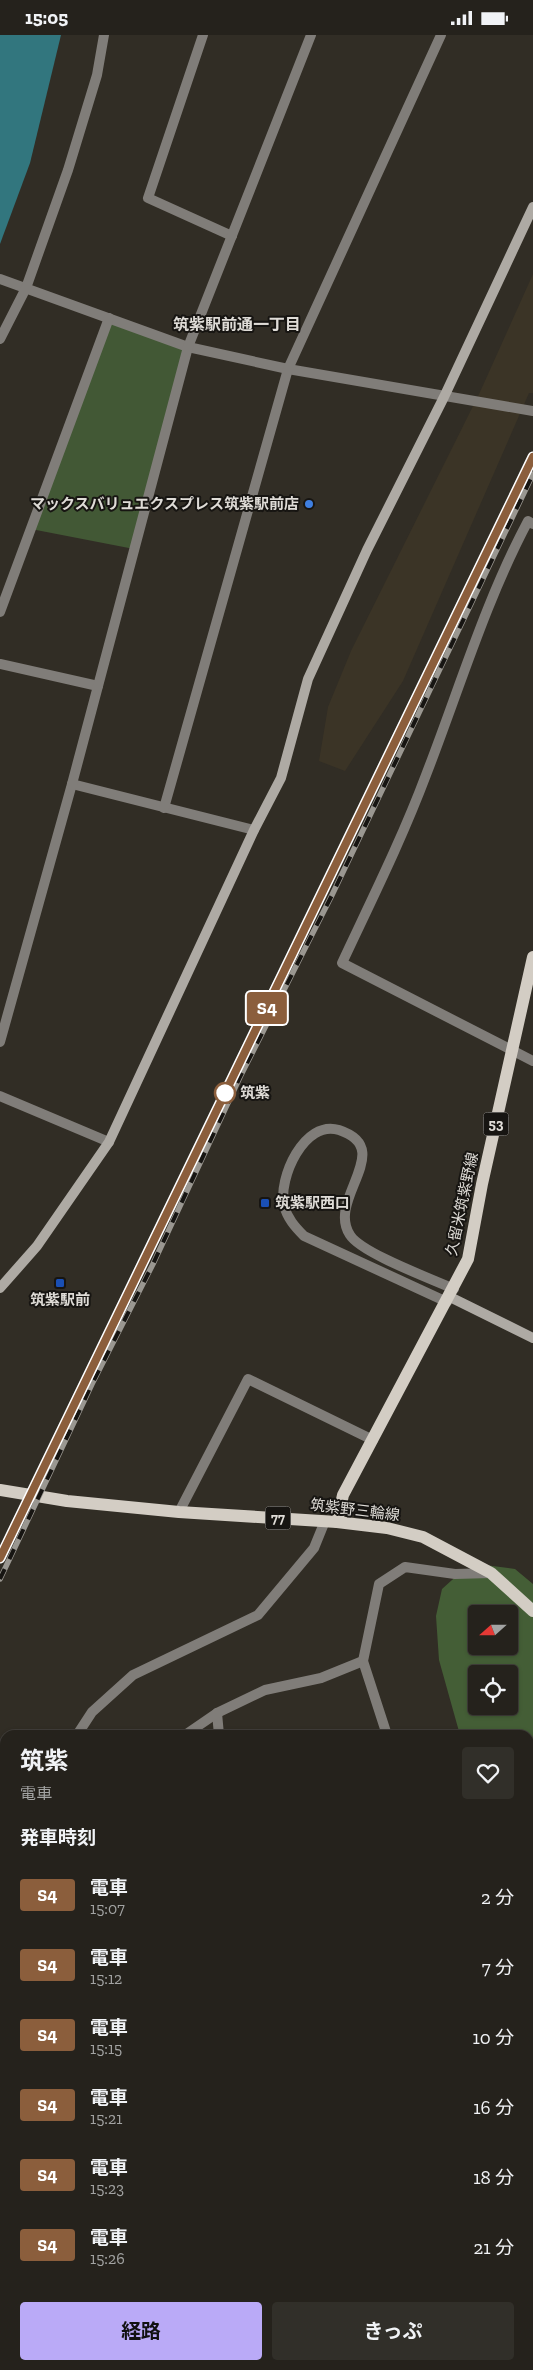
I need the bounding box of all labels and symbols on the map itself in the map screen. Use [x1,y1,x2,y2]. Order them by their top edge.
district label: 筑紫駅前通一丁目 [173,315,301,334]
place label: マックスバリュエクスプレス筑紫駅前店 [30,495,299,513]
marker: マックスバリュエクスプレス筑紫駅前店 [303,498,315,510]
line badge: S4 [244,992,290,1024]
marker: 筑紫 [214,1082,236,1104]
place label: 筑紫 [240,1084,270,1102]
road number: 53 [484,1113,508,1135]
street label: 久留米筑紫野線 [442,1151,482,1257]
place label: 筑紫駅西口 [275,1194,350,1212]
marker: 筑紫駅西口 [259,1197,271,1209]
marker: 筑紫駅前 [54,1277,66,1289]
place label: 筑紫駅前 [30,1291,90,1309]
street label: 筑紫野三輪線 [309,1496,401,1524]
road number: 77 [266,1507,290,1530]
north arrow [468,1605,518,1655]

